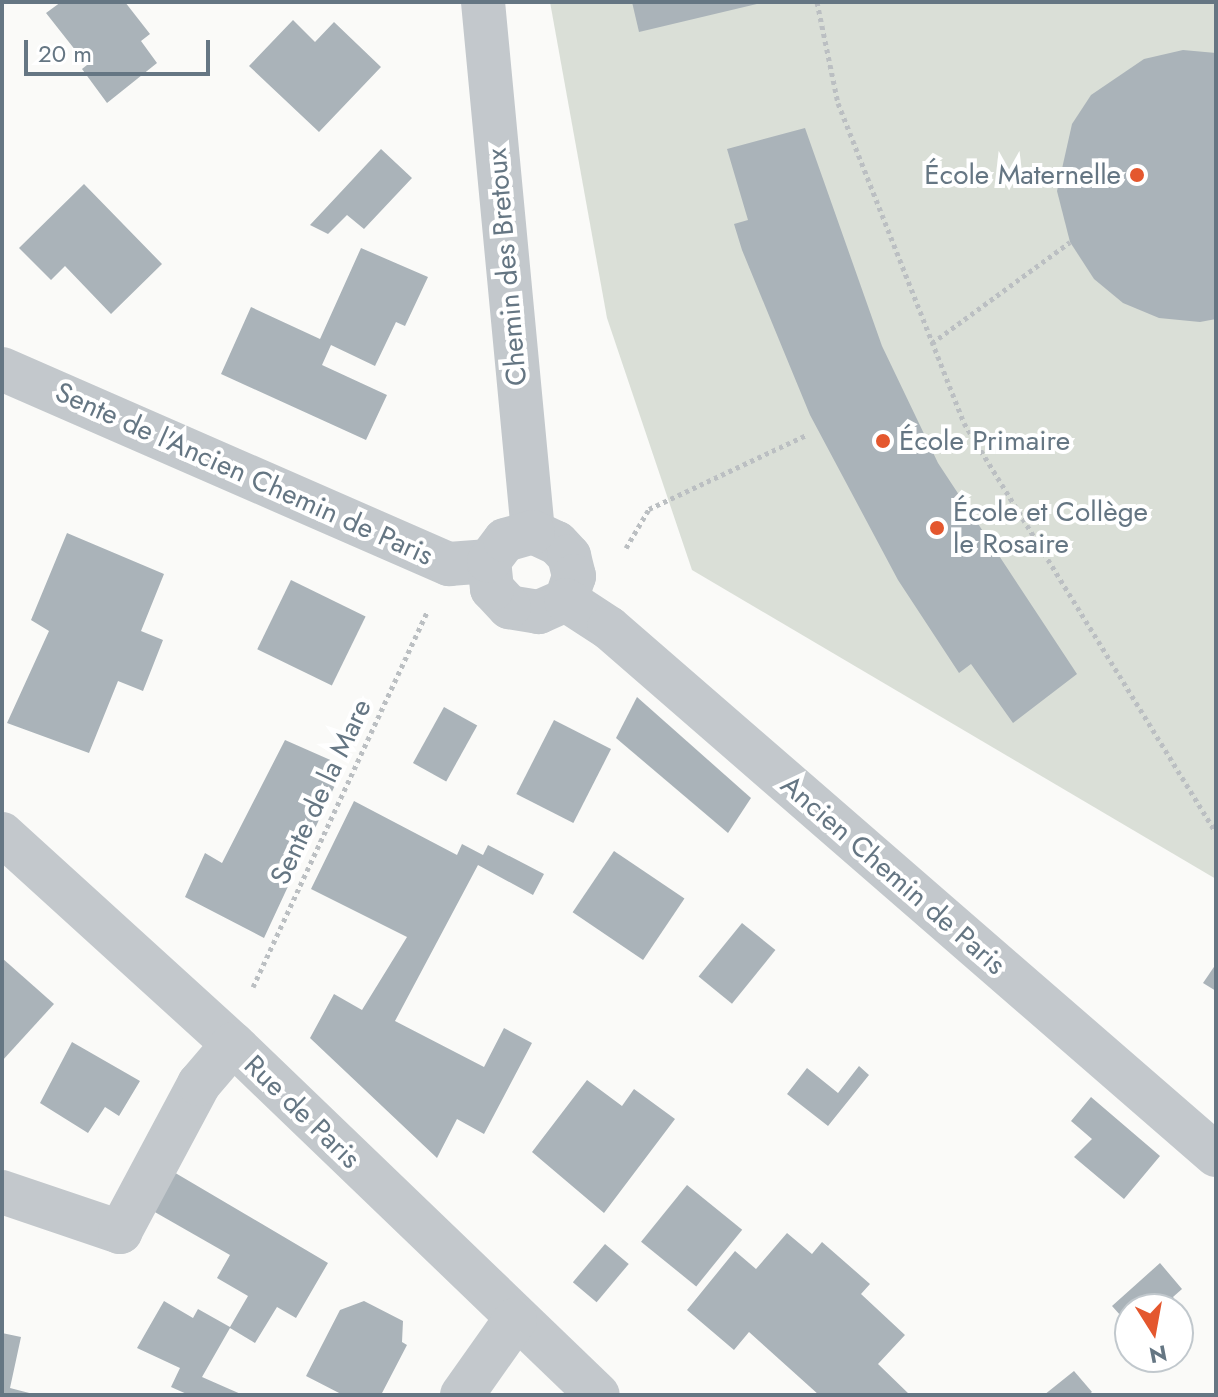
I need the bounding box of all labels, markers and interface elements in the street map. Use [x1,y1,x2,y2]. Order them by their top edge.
scale bar [28,24,214,74]
text: 20 m [38,36,92,71]
street label: Chemin des Bretoux [480,147,534,387]
place label: École Maternelle [924,158,1121,192]
marker: École Maternelle [1128,166,1146,184]
street label: Sente de l'Ancien Chemin de Paris [50,375,438,573]
place label: École Primaire [899,424,1070,458]
marker: École Primaire [874,432,892,450]
place label: École et Collège le Rosaire [953,495,1148,561]
marker: École et Collège le Rosaire [928,519,946,537]
street label: Sente de la Mare [263,694,379,890]
street label: Ancien Chemin de Paris [774,768,1012,982]
street label: Rue de Paris [237,1048,367,1176]
north arrow [1114,1293,1194,1373]
text: N [1147,1337,1170,1372]

